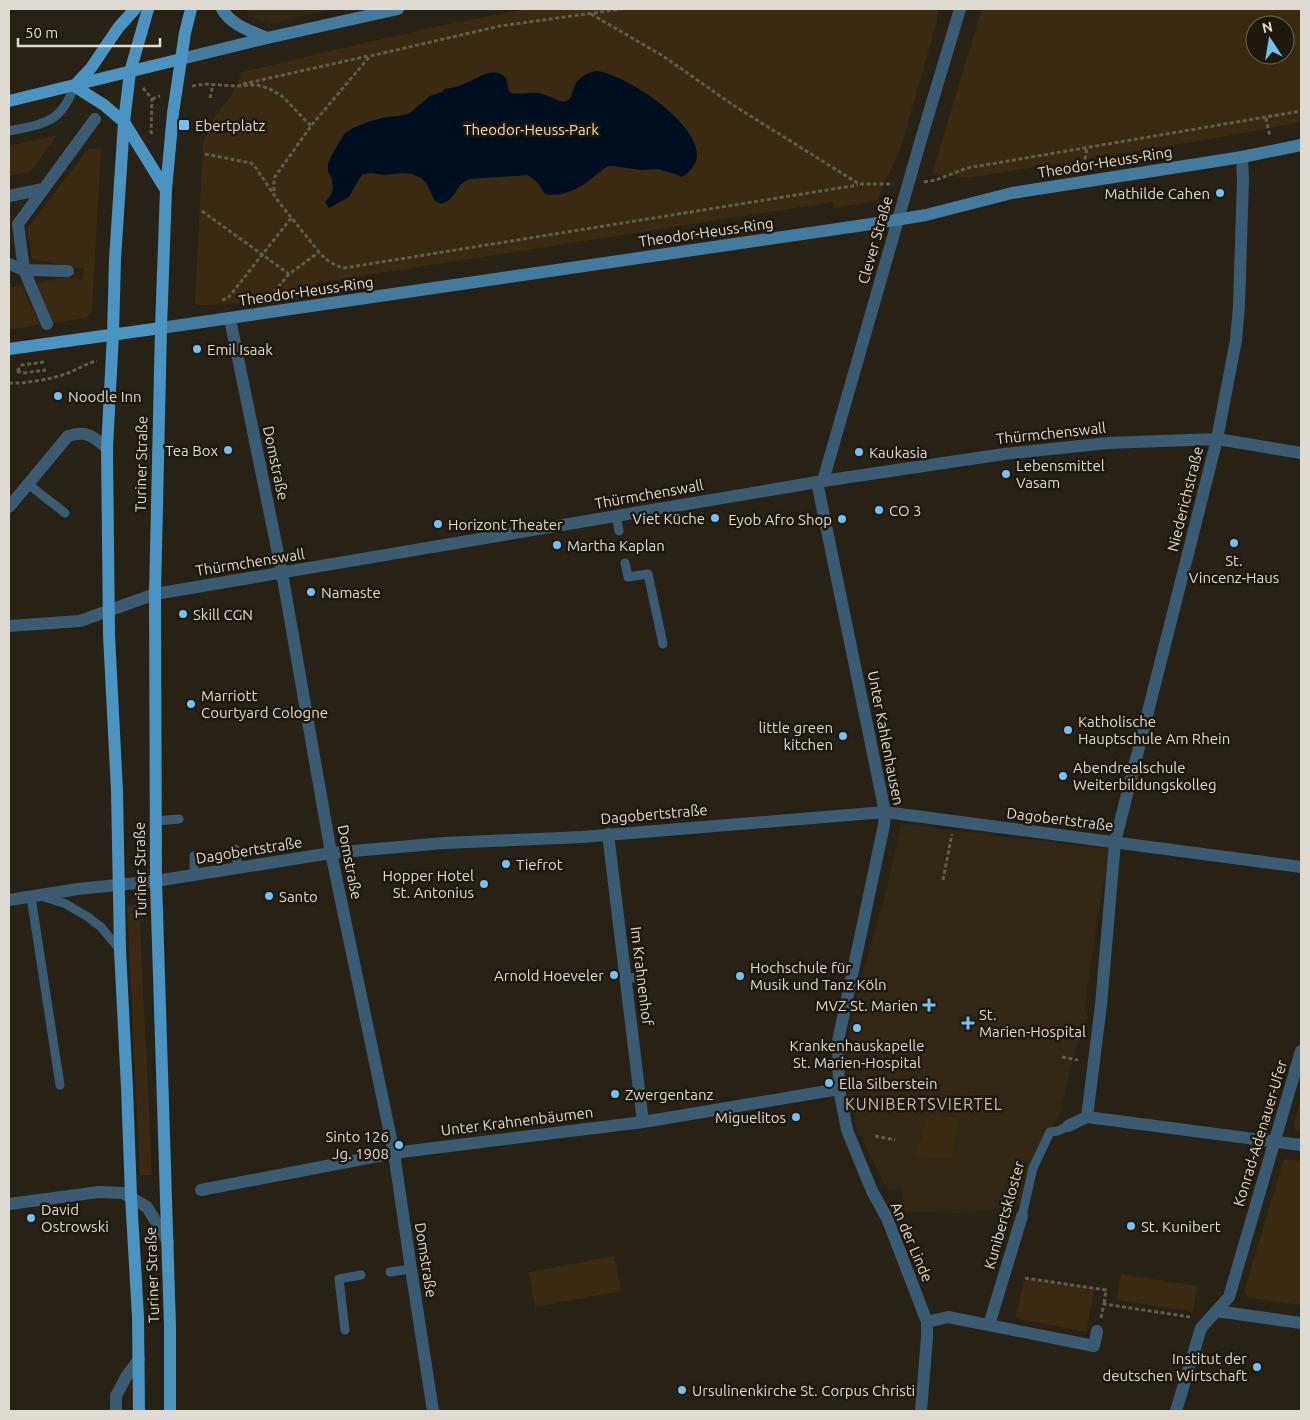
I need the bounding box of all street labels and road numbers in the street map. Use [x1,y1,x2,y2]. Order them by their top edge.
street label: Theodor-Heuss-Ring [1036,143,1174,181]
street label: Clever Straße [854,194,896,286]
street label: Theodor-Heuss-Ring [637,214,775,250]
street label: Theodor-Heuss-Ring [237,273,375,309]
street label: Turiner Straße [132,416,150,512]
street label: Thürmchenswall [995,419,1107,447]
street label: Domstraße [260,424,292,502]
street label: Niederichstraße [1164,445,1206,553]
street label: Thürmchenswall [593,476,705,512]
street label: Thürmchenswall [194,545,306,579]
street label: Unter Kahlenhausen [865,669,907,807]
street label: Dagobertstraße [600,801,708,827]
street label: Dagobertstraße [1006,804,1114,834]
street label: Turiner Straße [131,822,149,918]
street label: Domstraße [334,823,366,901]
street label: Dagobertstraße [195,833,303,867]
street label: Im Krahnenhof [627,925,657,1027]
street label: Konrad-Adenauer-Ufer [1230,1057,1290,1208]
street label: Unter Krahnenbäumen [440,1103,594,1139]
street label: Kunibertskloster [980,1159,1028,1271]
street label: An der Linde [888,1200,936,1284]
street label: Domstraße [412,1221,440,1299]
street label: Turiner Straße [142,1227,162,1323]

